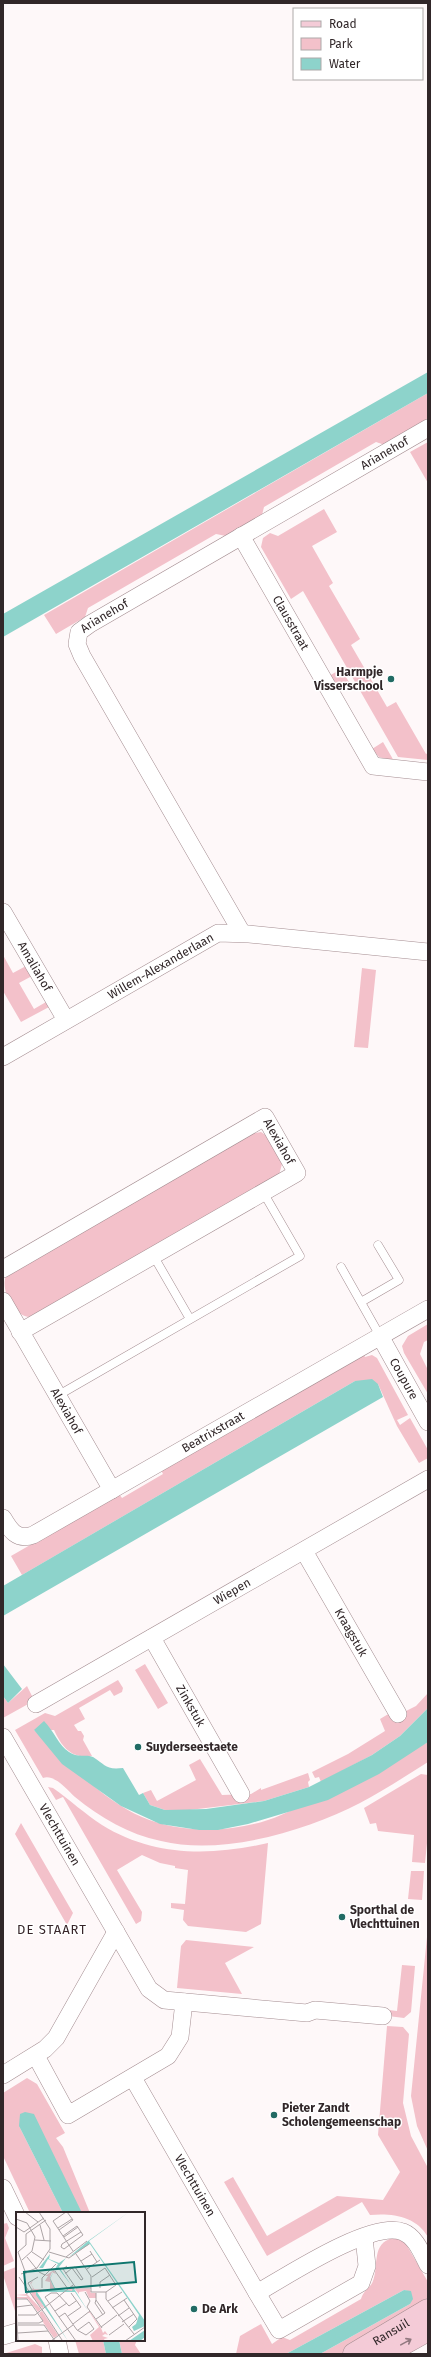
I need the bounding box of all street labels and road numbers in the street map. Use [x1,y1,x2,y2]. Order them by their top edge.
street label: Arianehof [358,433,412,473]
street label: Clausstraat [270,593,312,653]
street label: Arianehof [78,596,131,636]
street label: Willem-Alexanderlaan [105,930,216,1002]
street label: Amaliahof [15,939,55,995]
street label: Alexiahof [260,1116,298,1168]
street label: Coupure [387,1356,421,1402]
street label: Alexiahof [48,1386,86,1437]
street label: Beatrixstraat [179,1408,247,1455]
street label: Wiepen [211,1575,253,1608]
street label: Kraagstuk [332,1606,371,1660]
street label: Zinkstuk [173,1682,209,1730]
street label: Vlechttuinen [36,1801,83,1868]
street label: Vlechttuinen [172,2152,218,2219]
street label: Ransuil [370,2315,412,2348]

